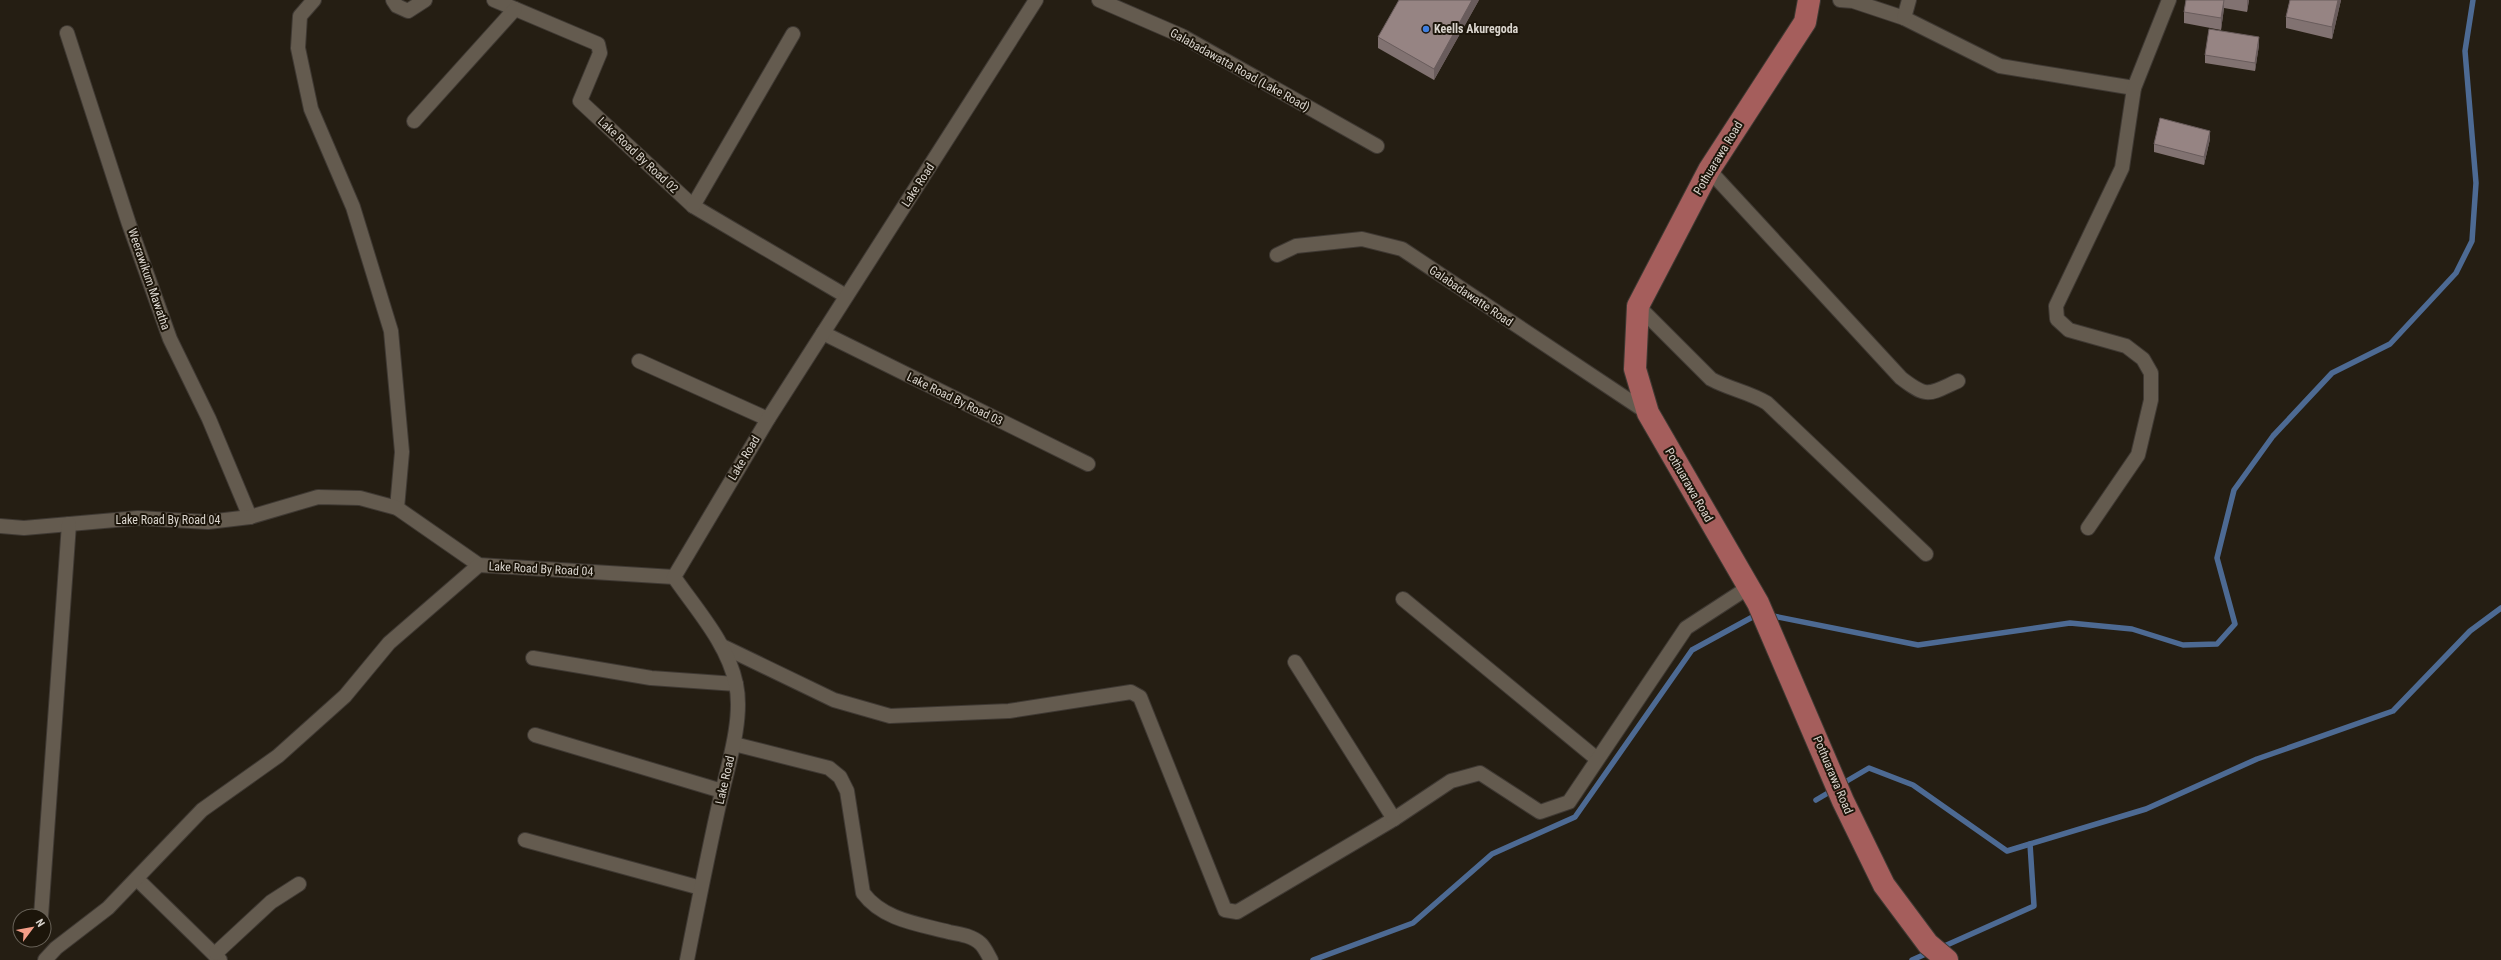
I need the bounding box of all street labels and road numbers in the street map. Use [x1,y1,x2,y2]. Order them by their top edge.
street label: Galabadawatta Road (Lake Road) [1168,26,1312,114]
street label: Lake Road By Road 02 [595,114,681,196]
street label: Pothuarawa Road [1691,119,1745,197]
street label: Lake Road [899,161,937,209]
street label: Weerawikum Mawatha [125,226,173,332]
street label: Galabadawatte Road [1427,263,1516,329]
street label: Lake Road By Road 03 [905,370,1005,428]
street label: Lake Road [725,433,763,483]
street label: Pothuarawa Road [1662,446,1716,525]
street label: Lake Road By Road 04 [116,513,221,527]
street label: Lake Road By Road 04 [488,559,594,579]
street label: Pothuarawa Road [1810,734,1856,816]
street label: Lake Road [713,754,737,806]

